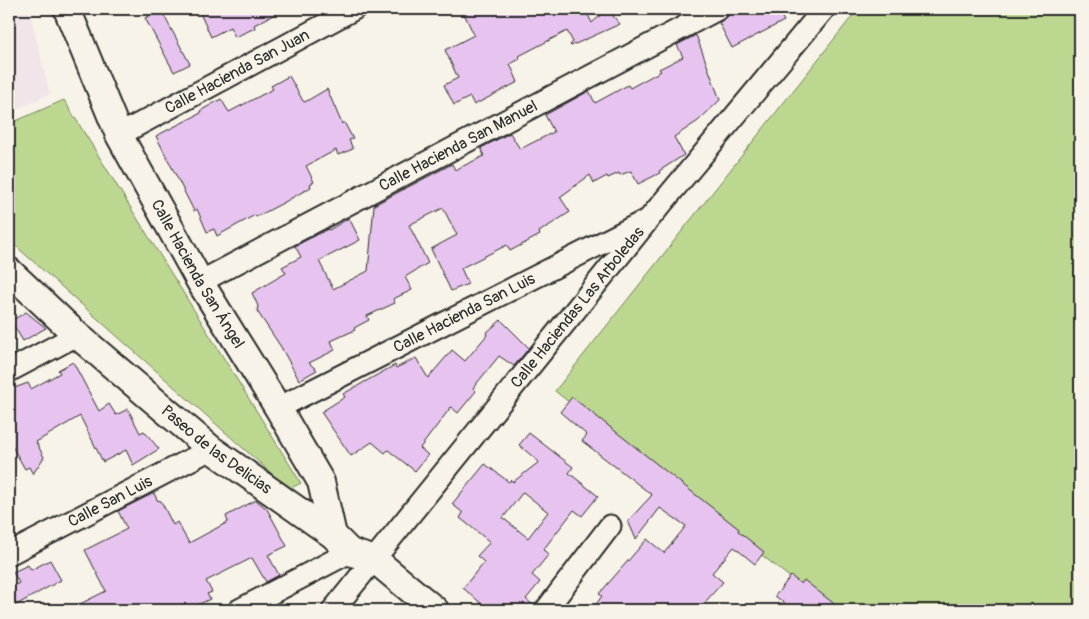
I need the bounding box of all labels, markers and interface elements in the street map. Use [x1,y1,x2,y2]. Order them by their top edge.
street label: Calle Hacienda San Juan [161,25,313,119]
street label: Calle Hacienda San Manuel [376,96,541,196]
street label: Calle Hacienda San Ángel [147,196,249,352]
street label: Calle Haciendas Las Arboledas [506,223,649,392]
street label: Calle Hacienda San Luis [390,269,538,357]
street label: Paseo de las Delicias [157,401,275,499]
street label: Calle San Luis [65,471,156,532]

